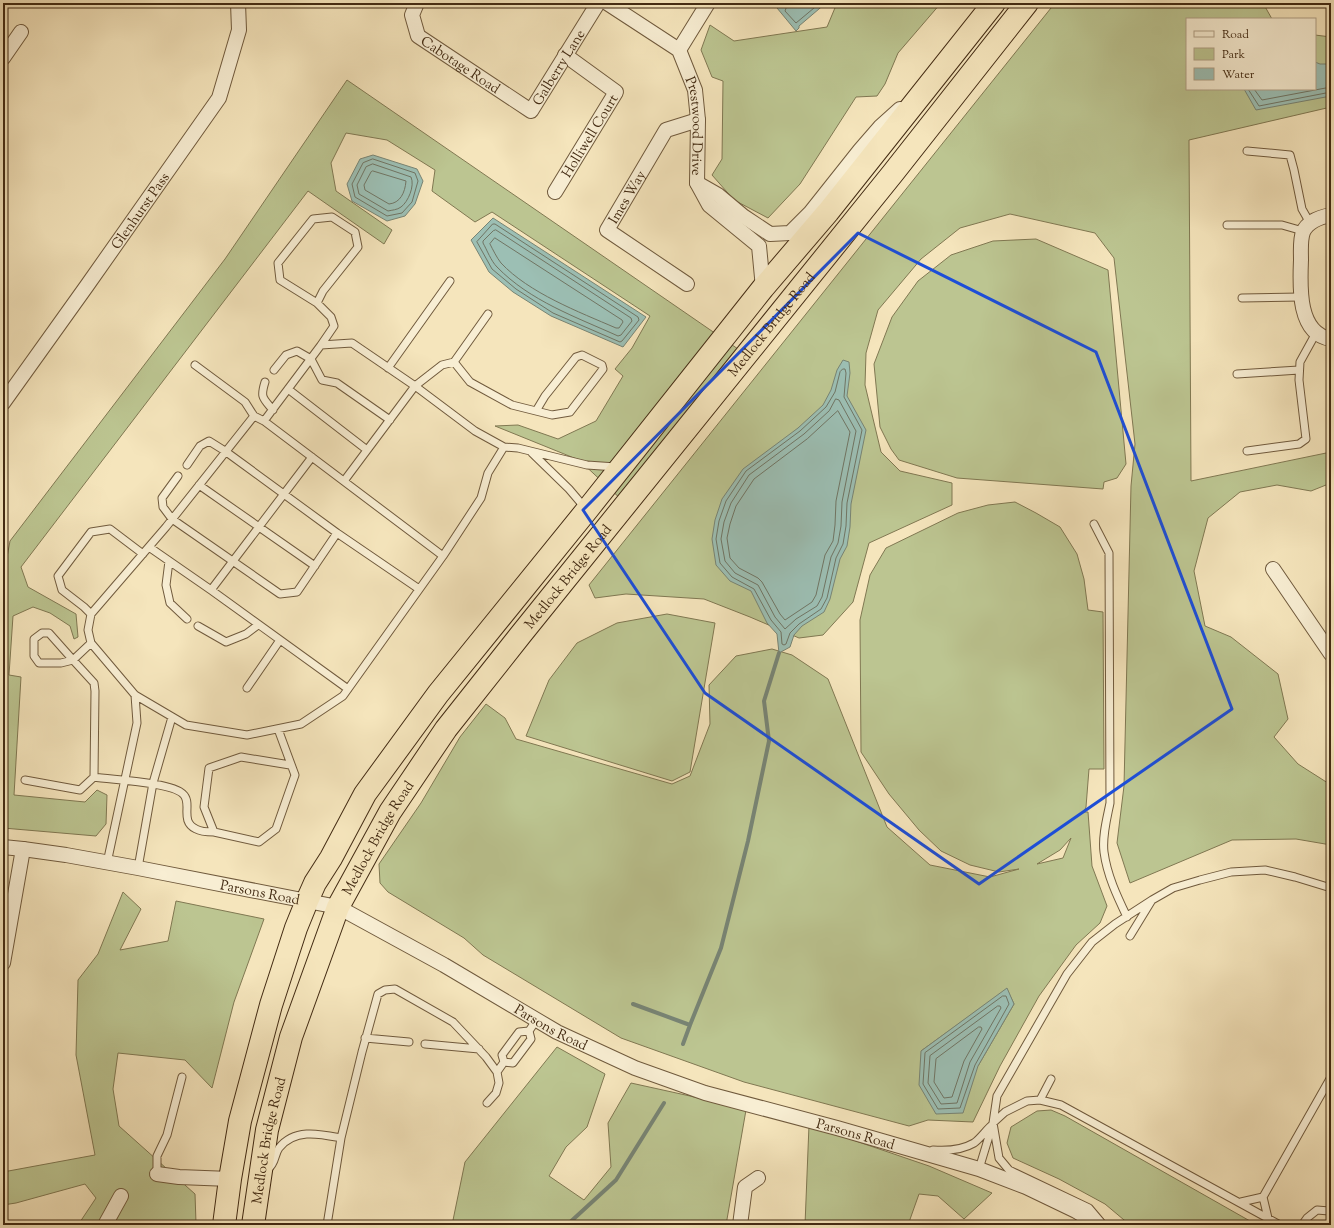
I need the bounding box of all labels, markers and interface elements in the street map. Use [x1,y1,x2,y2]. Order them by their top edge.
legend [1186,18,1316,90]
street label: Galberry Lane [529,26,591,110]
text: Road [1222,26,1249,44]
street label: Cabotage Road [416,32,503,100]
text: Park [1222,46,1245,64]
text: Water [1222,66,1255,84]
street label: Prestwood Drive [679,74,706,176]
street label: Holliwell Court [558,91,624,182]
street label: Imes Way [605,167,652,228]
street label: Glenhurst Pass [107,169,175,254]
street label: Medlock Bridge Road [724,269,821,382]
street label: Medlock Bridge Road [521,521,618,634]
street label: Medlock Bridge Road [338,778,420,899]
street label: Parsons Road [218,876,301,911]
street label: Parsons Road [510,1001,590,1057]
street label: Medlock Bridge Road [248,1075,292,1205]
street label: Parsons Road [814,1115,897,1156]

